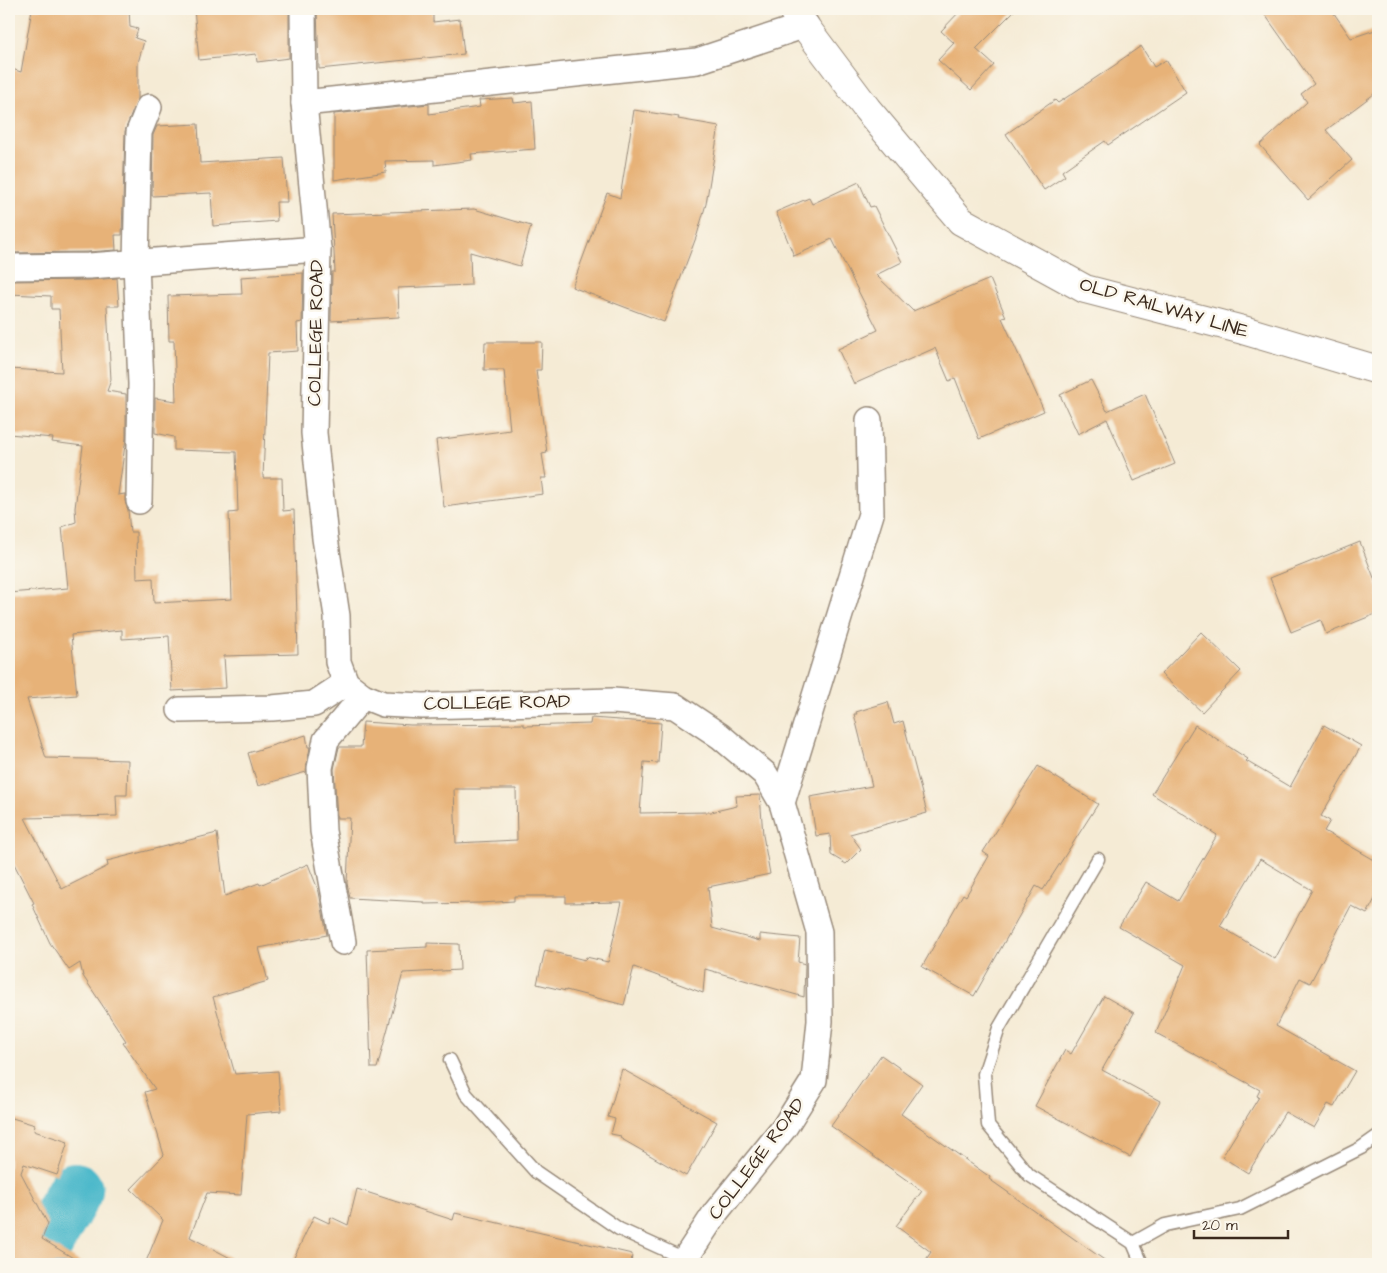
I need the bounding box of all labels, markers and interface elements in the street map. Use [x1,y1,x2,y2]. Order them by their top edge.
street label: COLLEGE ROAD [301,260,331,406]
street label: OLD RAILWAY LINE [1076,271,1252,345]
street label: COLLEGE ROAD [424,688,570,718]
street label: COLLEGE ROAD [702,1092,812,1226]
scale bar [1194,1208,1288,1240]
text: 20 m [1202,1215,1238,1236]

